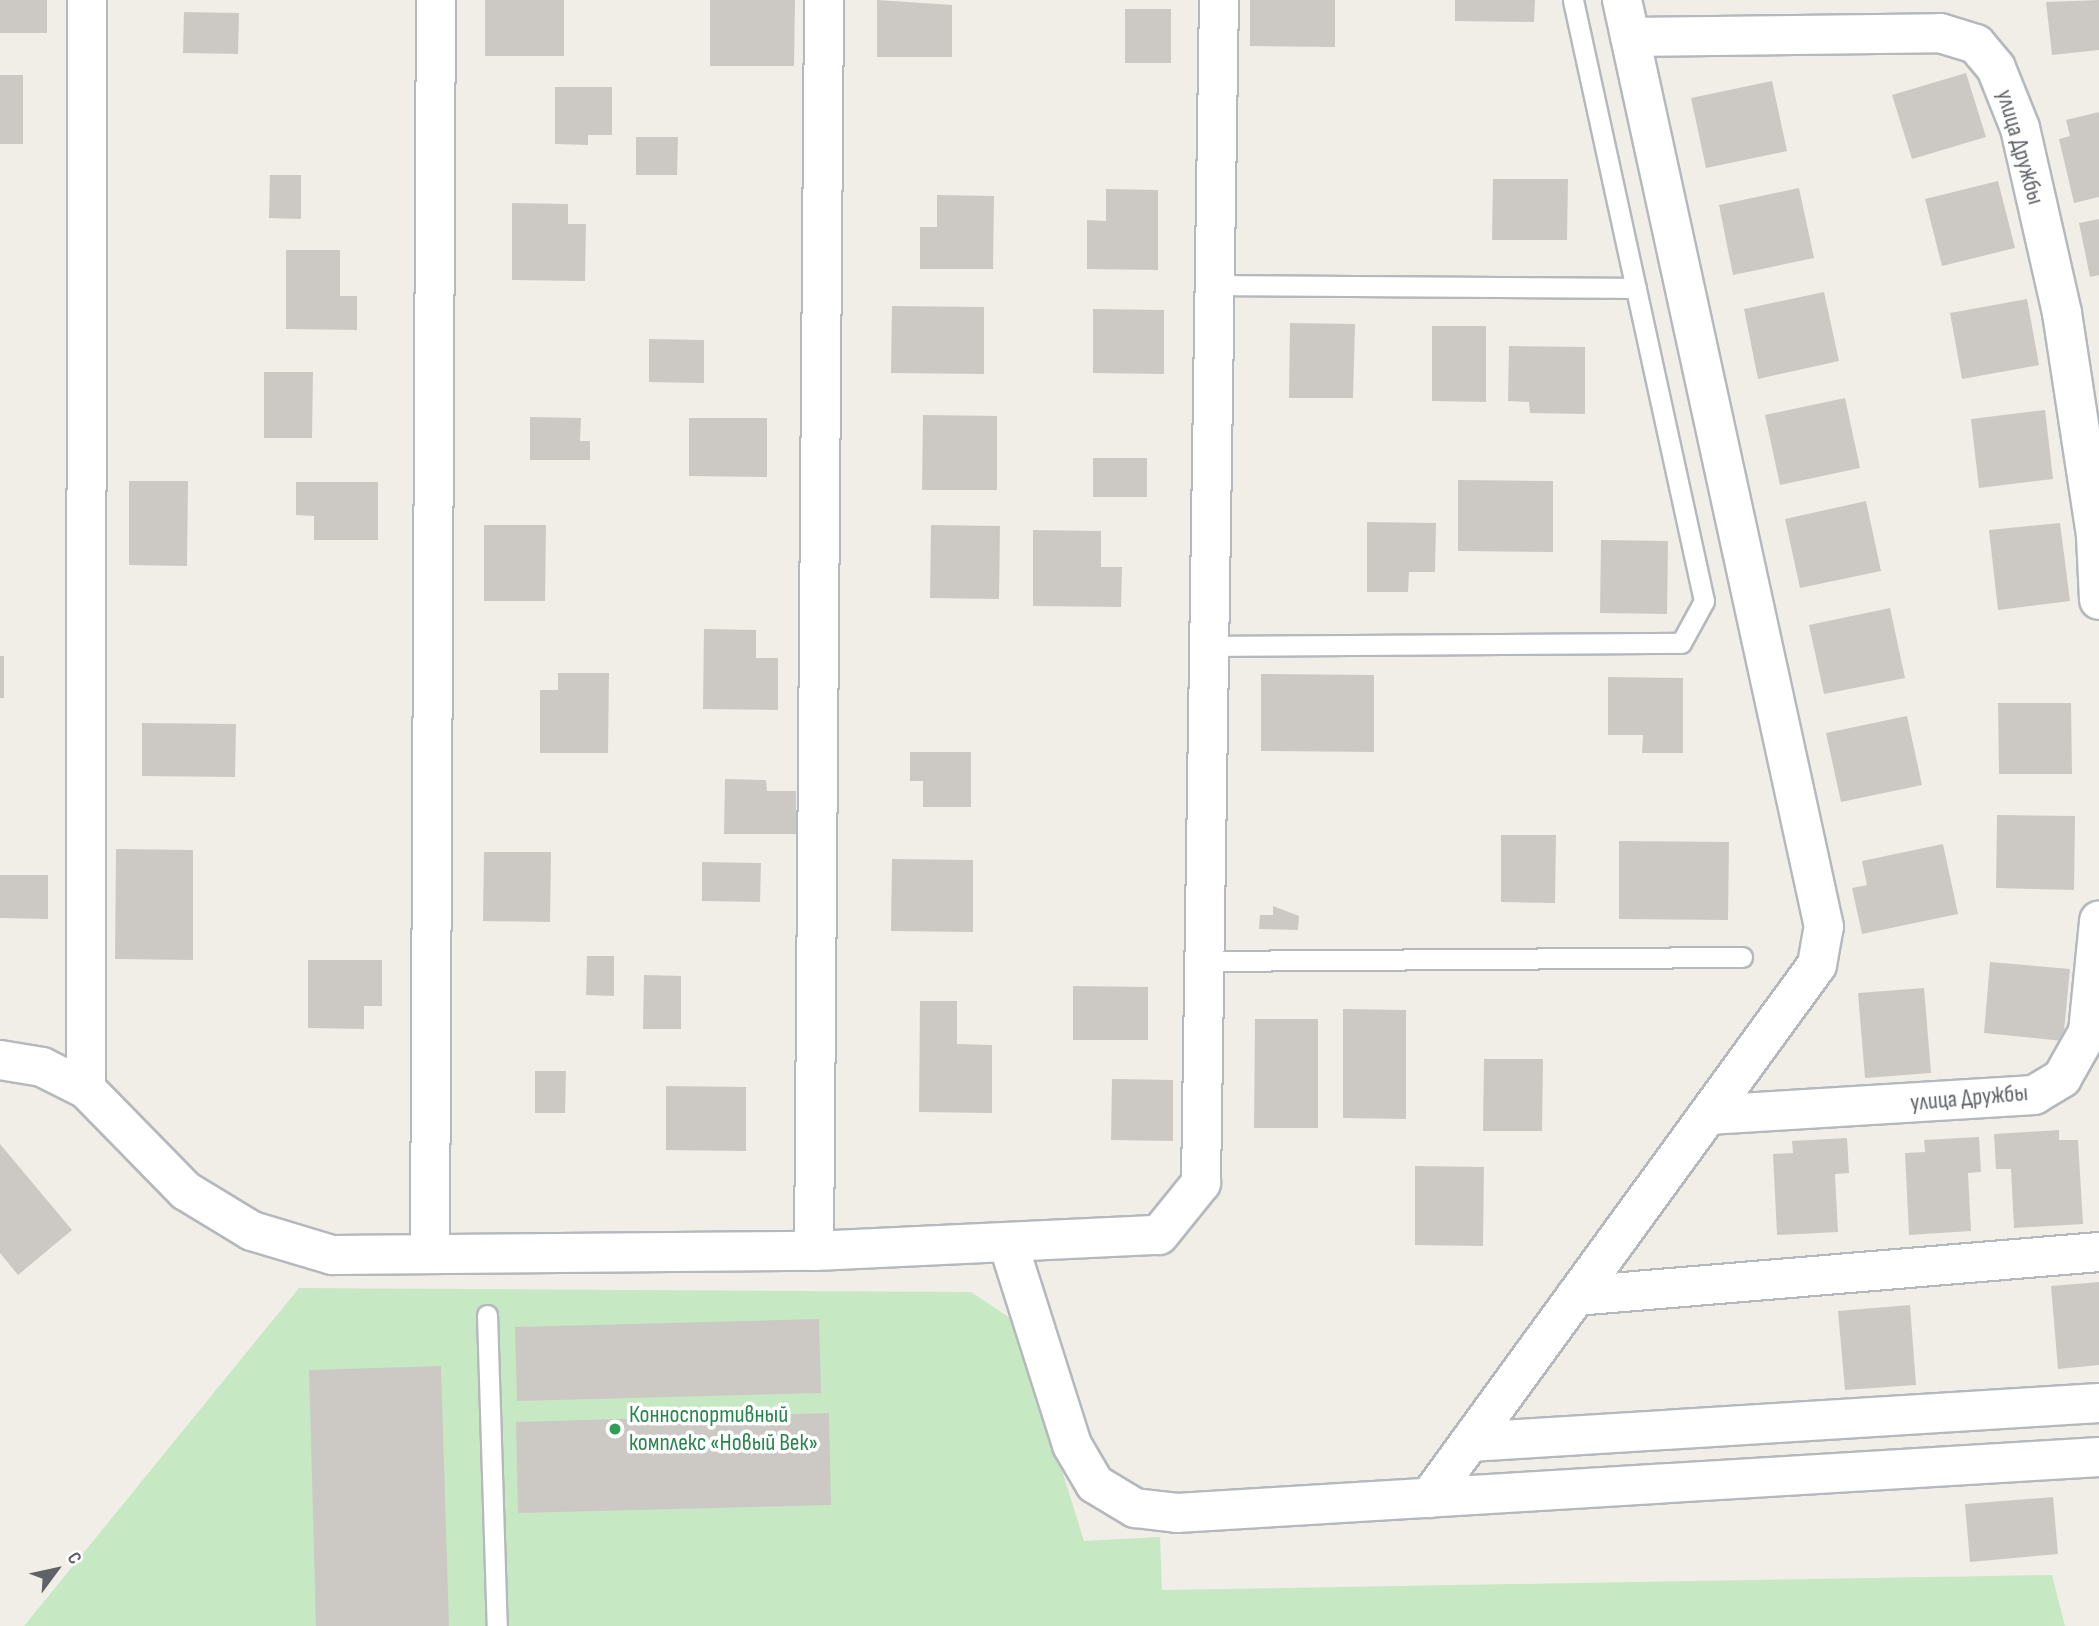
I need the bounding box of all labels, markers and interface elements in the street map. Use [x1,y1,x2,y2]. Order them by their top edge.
street label: улица Дружбы [1990,86,2050,208]
street label: улица Дружбы [1909,1079,2029,1117]
place label: Конноспортивный комплекс «Новый Век» [629,1401,818,1457]
marker: Конноспортивный комплекс «Новый Век» [607,1421,623,1437]
north arrow [21,1535,91,1605]
text: С [62,1548,86,1569]

